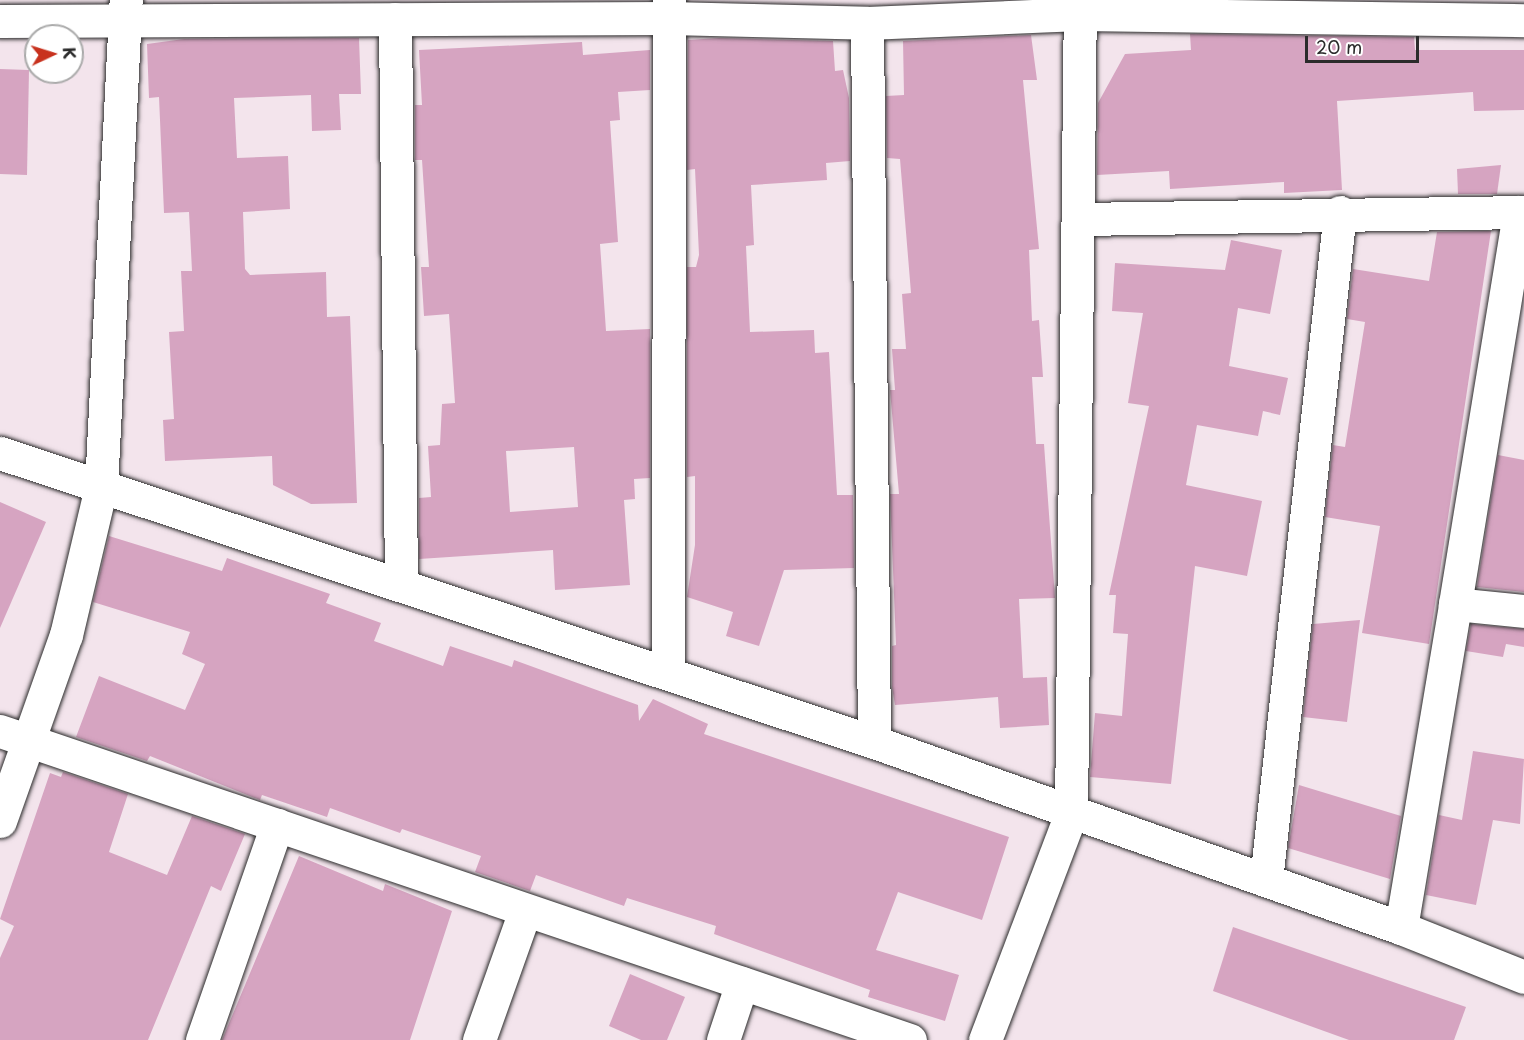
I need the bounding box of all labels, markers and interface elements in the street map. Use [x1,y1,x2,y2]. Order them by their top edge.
north arrow [24,24,84,84]
scale bar [1308,24,1422,62]
text: 20 m [1316,33,1362,60]
text: K [58,46,82,60]

